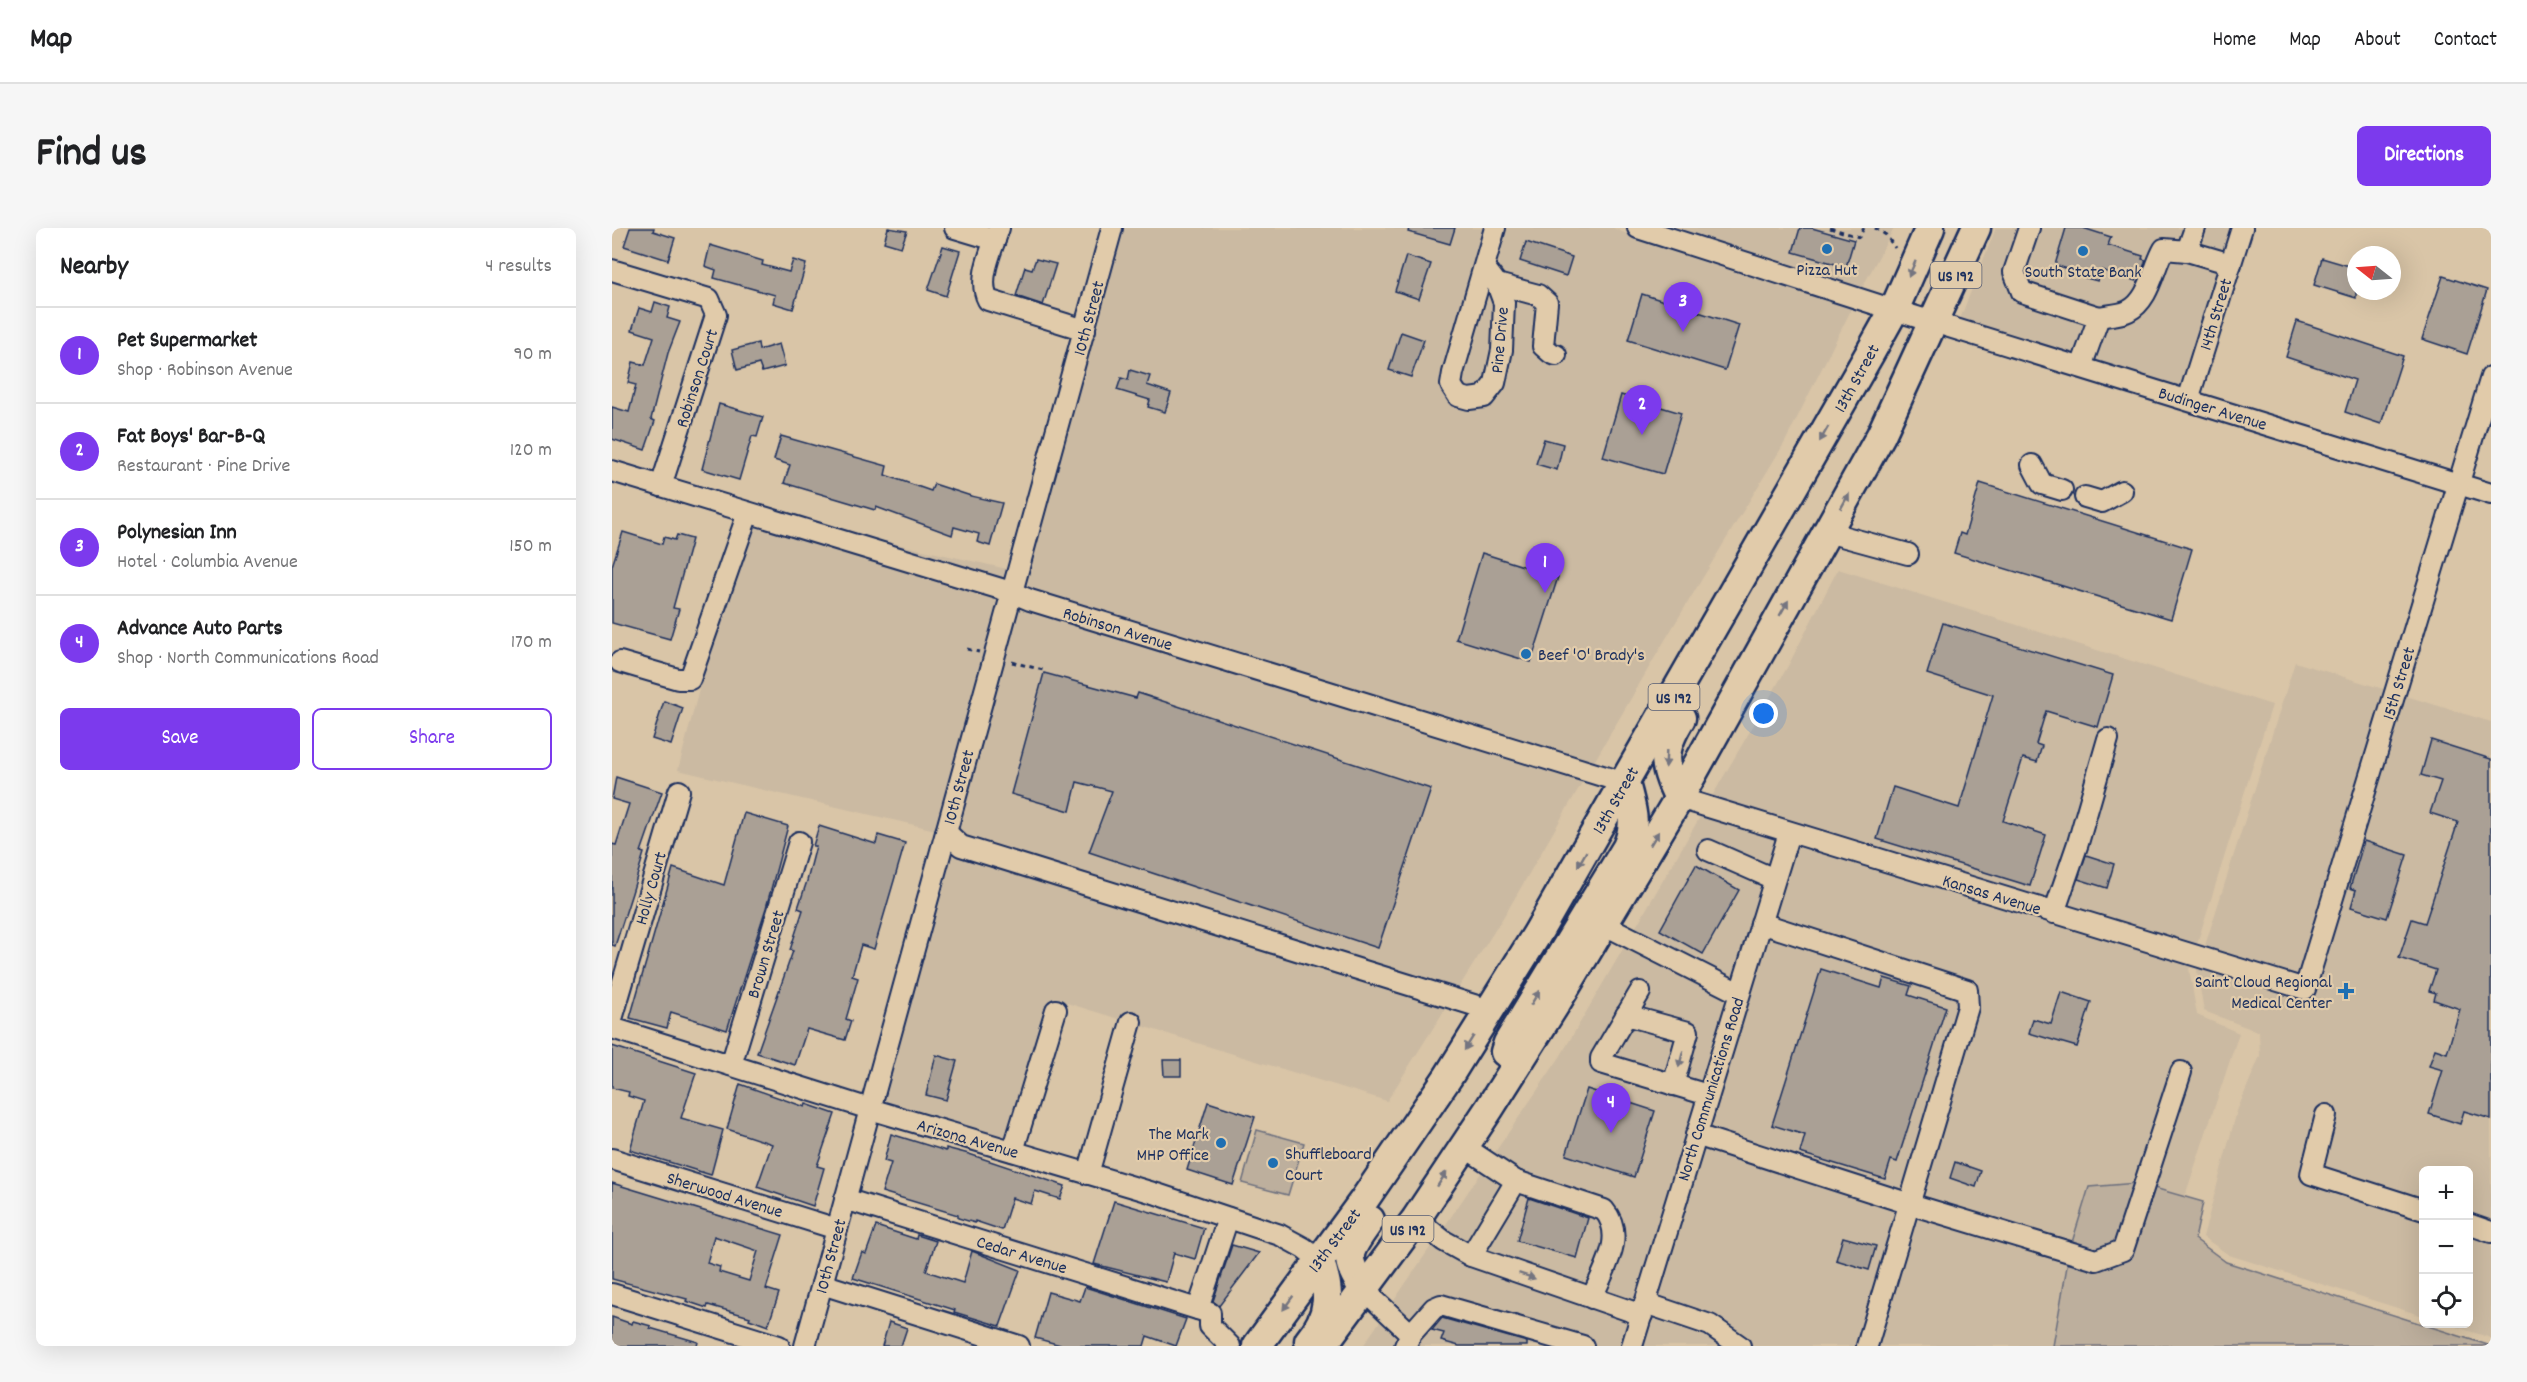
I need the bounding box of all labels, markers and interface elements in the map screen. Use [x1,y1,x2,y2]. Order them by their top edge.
text: Map [30,21,72,61]
text: Home [2212,26,2256,56]
text: Map [2289,26,2321,56]
text: About [2354,26,2401,56]
text: Contact [2434,26,2497,56]
text: Find us [36,126,147,186]
button: Directions [2357,126,2491,186]
marker: Pizza Hut [1820,242,1834,256]
marker: South State Bank [2076,244,2090,258]
north arrow [2347,246,2401,300]
text: Nearby [60,249,128,286]
text: 4 results [485,253,552,281]
place label: Pizza Hut [1796,259,1858,284]
one-way arrow [1907,260,1916,277]
place label: South State Bank [2024,261,2142,286]
road number: US 192 [1930,262,1982,288]
street label: 14th Street [2195,275,2240,354]
street label: 10th Street [1068,278,1112,359]
pin: 3 [1664,282,1702,332]
street label: Pine Drive [1486,306,1517,374]
text: Pet Supermarket [117,326,257,357]
street label: Robinson Court [671,326,726,431]
street label: 13th Street [1829,340,1887,418]
text: 1 [77,341,82,369]
text: 90 m [514,341,552,369]
text: Shop · Robinson Avenue [117,357,293,385]
street label: Budinger Avenue [2155,382,2270,439]
pin: 2 [1622,386,1662,435]
text: Fat Boys' Bar-B-Q [117,422,265,453]
one-way arrow [1819,426,1829,443]
text: 2 [75,437,84,465]
text: 120 m [510,437,552,465]
text: Restaurant · Pine Drive [117,453,290,481]
one-way arrow [1840,492,1850,509]
text: Polynesian Inn [117,518,237,549]
text: 3 [75,533,84,561]
text: 150 m [509,533,552,561]
pin: 1 [1526,544,1564,593]
text: Hotel · Columbia Avenue [117,549,298,577]
one-way arrow [1779,599,1789,616]
street label: Robinson Avenue [1059,602,1175,659]
text: Advance Auto Parts [117,614,283,645]
text: 4 [75,629,84,657]
text: 170 m [511,629,552,657]
place label: Beef 'O' Brady's [1538,644,1645,669]
street label: 15th Street [2377,644,2423,723]
text: Shop · North Communications Road [117,645,379,673]
marker: Beef 'O' Brady's [1519,647,1533,661]
road number: US 192 [1648,684,1700,710]
your location [1749,699,1778,728]
button: Save [60,708,300,770]
button: Share [312,708,552,770]
street label: 10th Street [938,747,982,828]
one-way arrow [1662,749,1671,768]
street label: 13th Street [1588,762,1647,840]
one-way arrow [1649,831,1660,847]
street label: Holly Court [630,849,675,928]
one-way arrow [1576,851,1587,867]
street label: Kansas Avenue [1939,870,2044,923]
street label: Brown Street [742,907,793,1002]
place label: Saint Cloud Regional Medical Center [2195,971,2333,1017]
marker: Saint Cloud Regional Medical Center [2337,982,2355,1000]
one-way arrow [1530,990,1541,1006]
street label: North Communications Road [1673,995,1752,1185]
one-way arrow [1464,1035,1475,1051]
one-way arrow [1676,1050,1685,1068]
pin: 4 [1592,1084,1630,1133]
street label: Arizona Avenue [914,1114,1021,1167]
place label: The Mark MHP Office [1136,1123,1209,1169]
marker: The Mark MHP Office [1214,1136,1228,1150]
place label: Shuffleboard Court [1285,1143,1372,1189]
marker: Shuffleboard Court [1266,1156,1280,1170]
map controls [2419,1166,2473,1328]
button: + [2419,1166,2473,1220]
street label: Sherwood Avenue [663,1167,785,1226]
one-way arrow [1436,1171,1447,1187]
street label: 13th Street [1304,1204,1369,1279]
street label: 10th Street [810,1216,854,1297]
road number: US 192 [1382,1216,1434,1242]
button: − [2419,1220,2473,1274]
street label: Cedar Avenue [973,1231,1070,1282]
one-way arrow [1518,1271,1536,1281]
button: locate [2419,1274,2473,1328]
one-way arrow [1282,1295,1294,1311]

